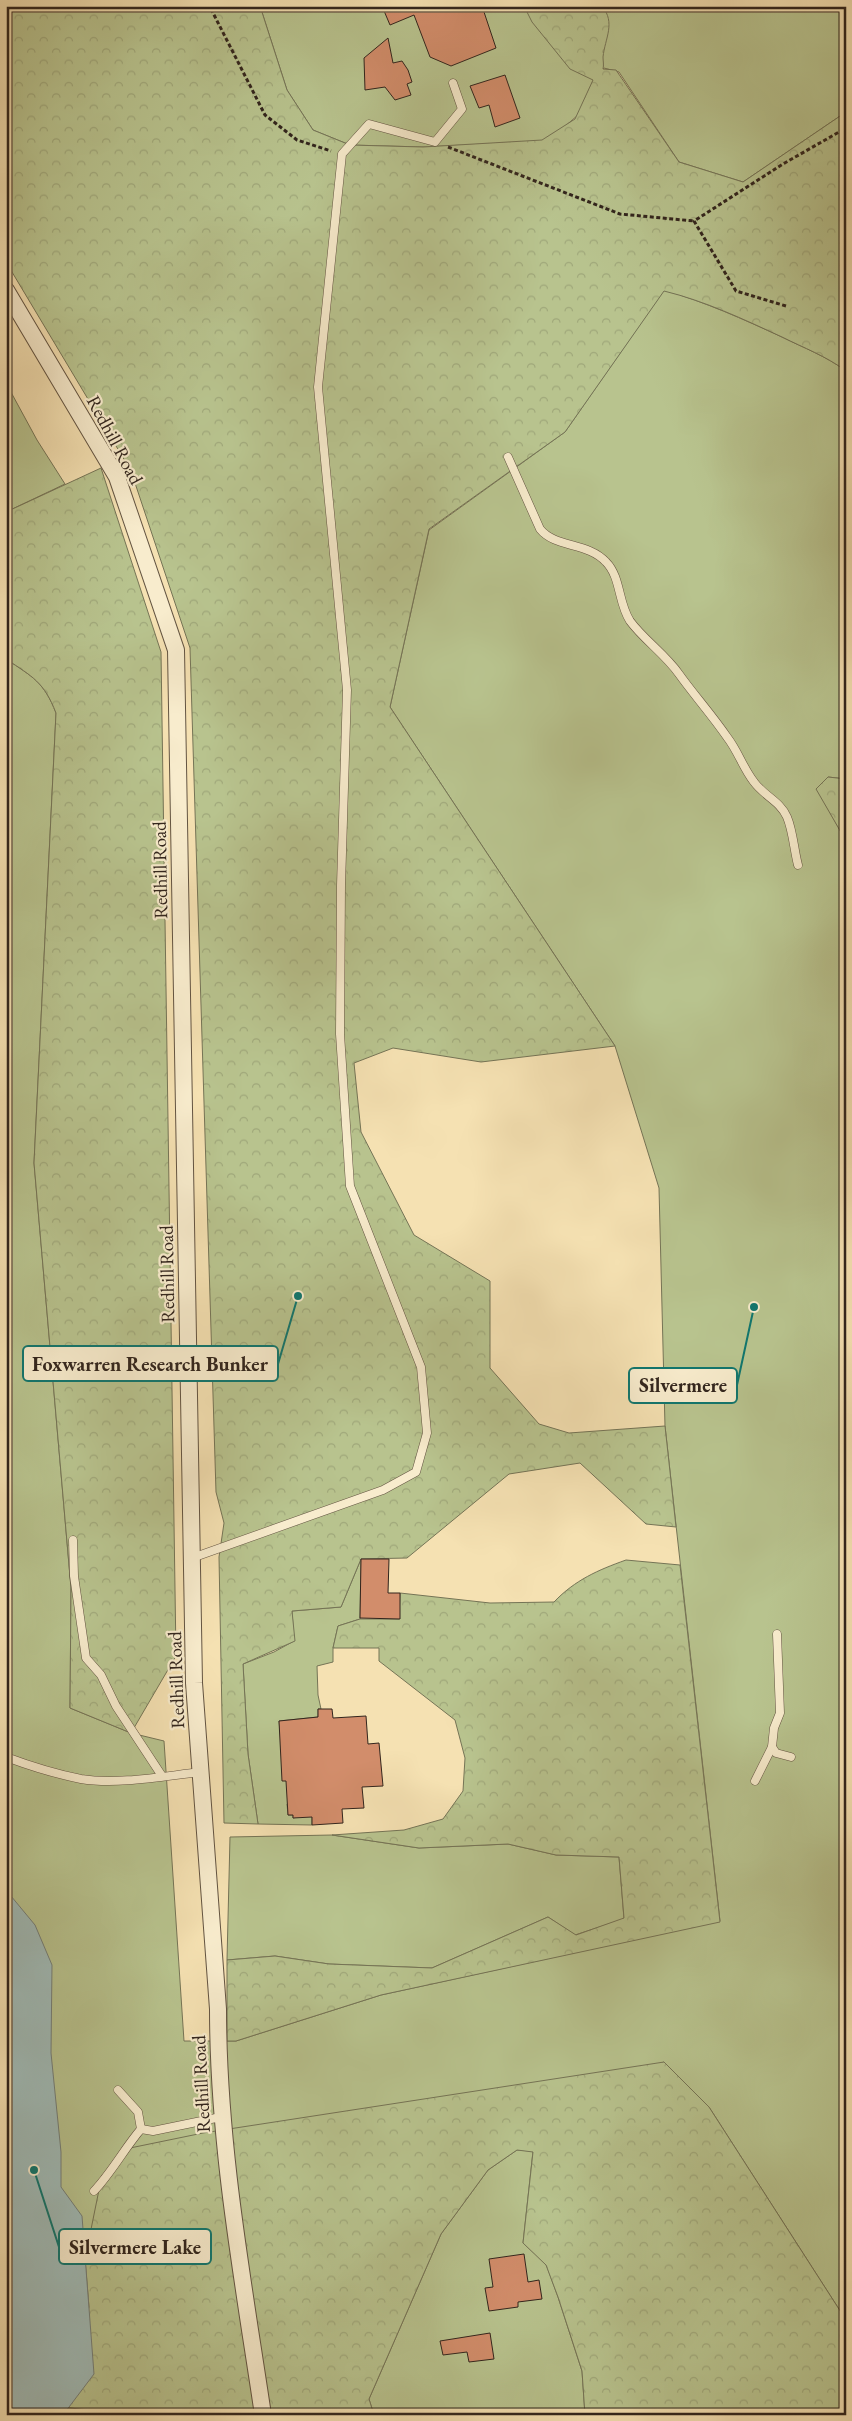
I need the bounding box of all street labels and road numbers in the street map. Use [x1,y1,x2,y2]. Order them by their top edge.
street label: Redhill Road [81,391,149,489]
street label: Redhill Road [147,821,173,919]
street label: Redhill Road [154,1225,180,1323]
street label: Redhill Road [162,1630,190,1729]
street label: Redhill Road [186,2034,216,2133]

